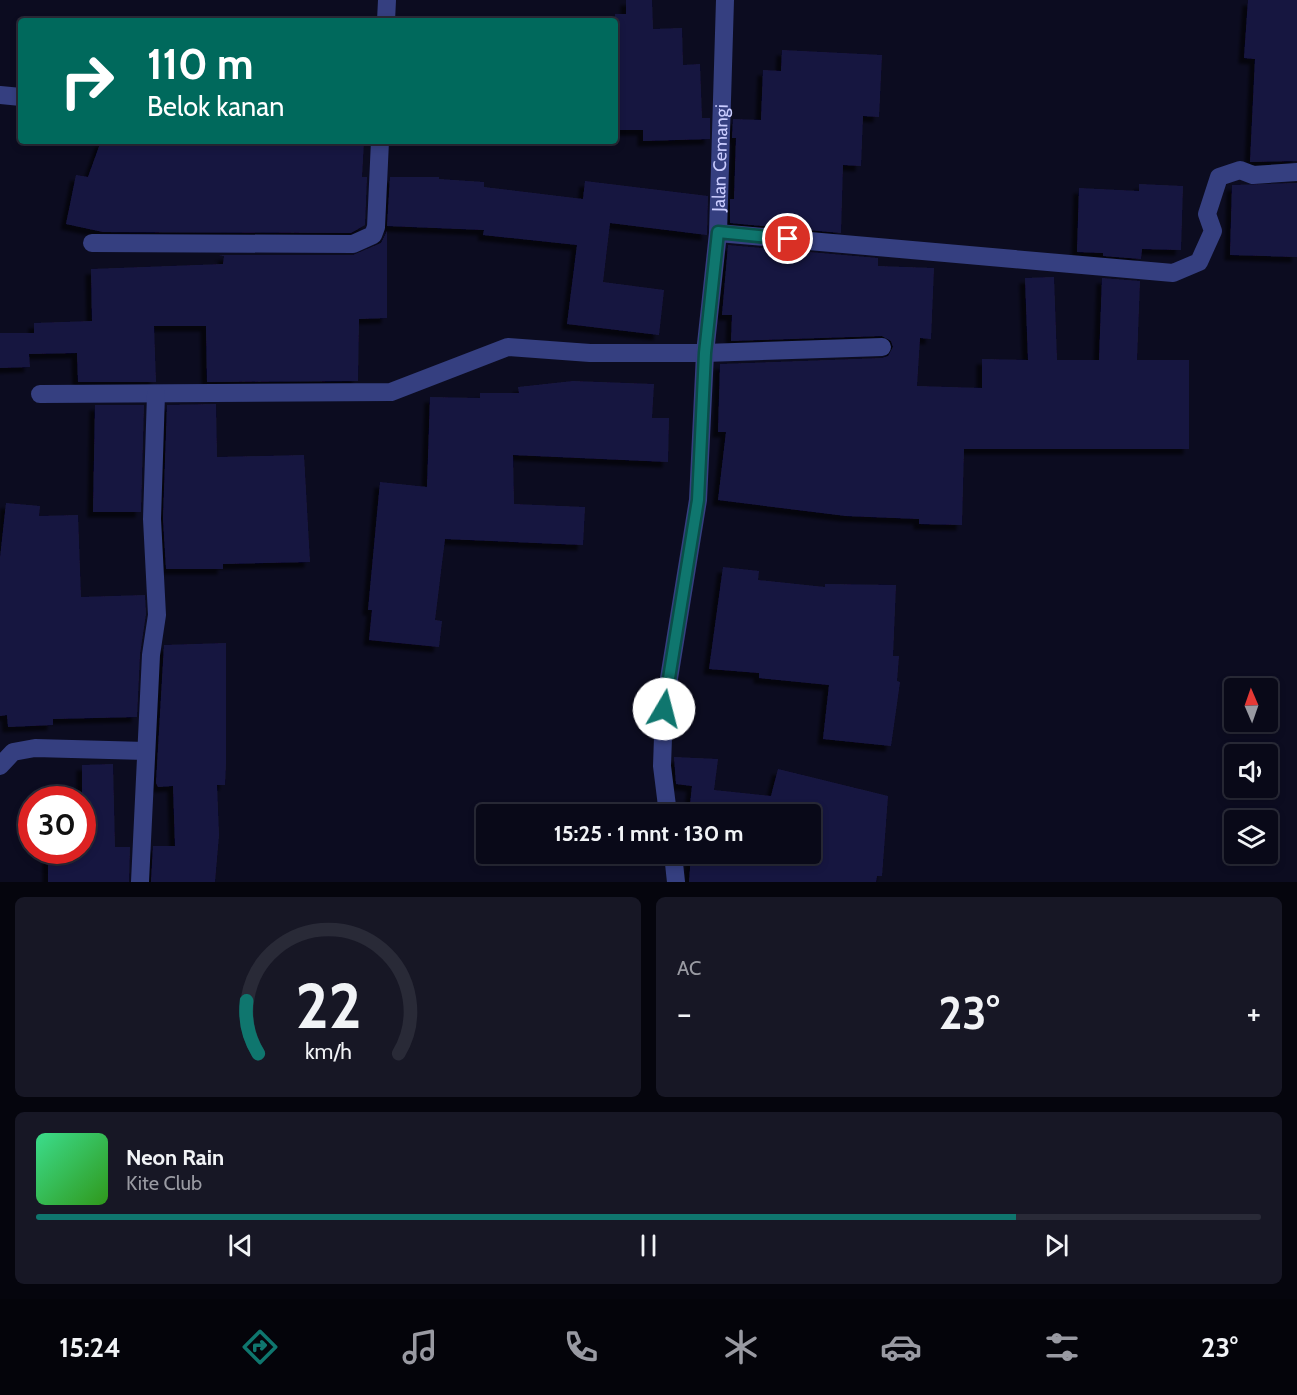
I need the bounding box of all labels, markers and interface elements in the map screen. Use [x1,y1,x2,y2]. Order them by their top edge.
text: 110 m [147,38,254,90]
icon: right [48,42,126,120]
text: Belok kanan [147,90,284,123]
street label: Jalan Cemangi [708,104,733,213]
pin [762,213,813,264]
icon: arrive [771,222,804,255]
position arrow [632,677,696,741]
north arrow [1224,678,1278,732]
map controls [1224,678,1278,864]
button: sound [1224,744,1278,798]
speed limit sign: 30 [18,786,96,864]
button: layers [1224,810,1278,864]
text: 15:25 · 1 mnt · 130 m [554,820,743,847]
text: AC [677,956,701,980]
text: 22 [295,968,361,1044]
text: 23° [938,986,1000,1040]
text: − [677,993,692,1033]
text: + [1246,993,1261,1033]
text: km/h [305,1038,351,1064]
text: Neon Rain [126,1144,224,1171]
text: Kite Club [126,1171,202,1195]
icon: previous [224,1229,257,1262]
icon: pause [632,1229,665,1262]
icon: next [1040,1229,1073,1262]
icon: directions [239,1326,281,1368]
icon: music [399,1326,441,1368]
icon: phone [560,1326,602,1368]
icon: climate [720,1326,762,1368]
icon: car [880,1326,922,1368]
icon: filters [1041,1326,1083,1368]
text: 15:24 [59,1331,121,1364]
text: 23° [1201,1331,1238,1364]

